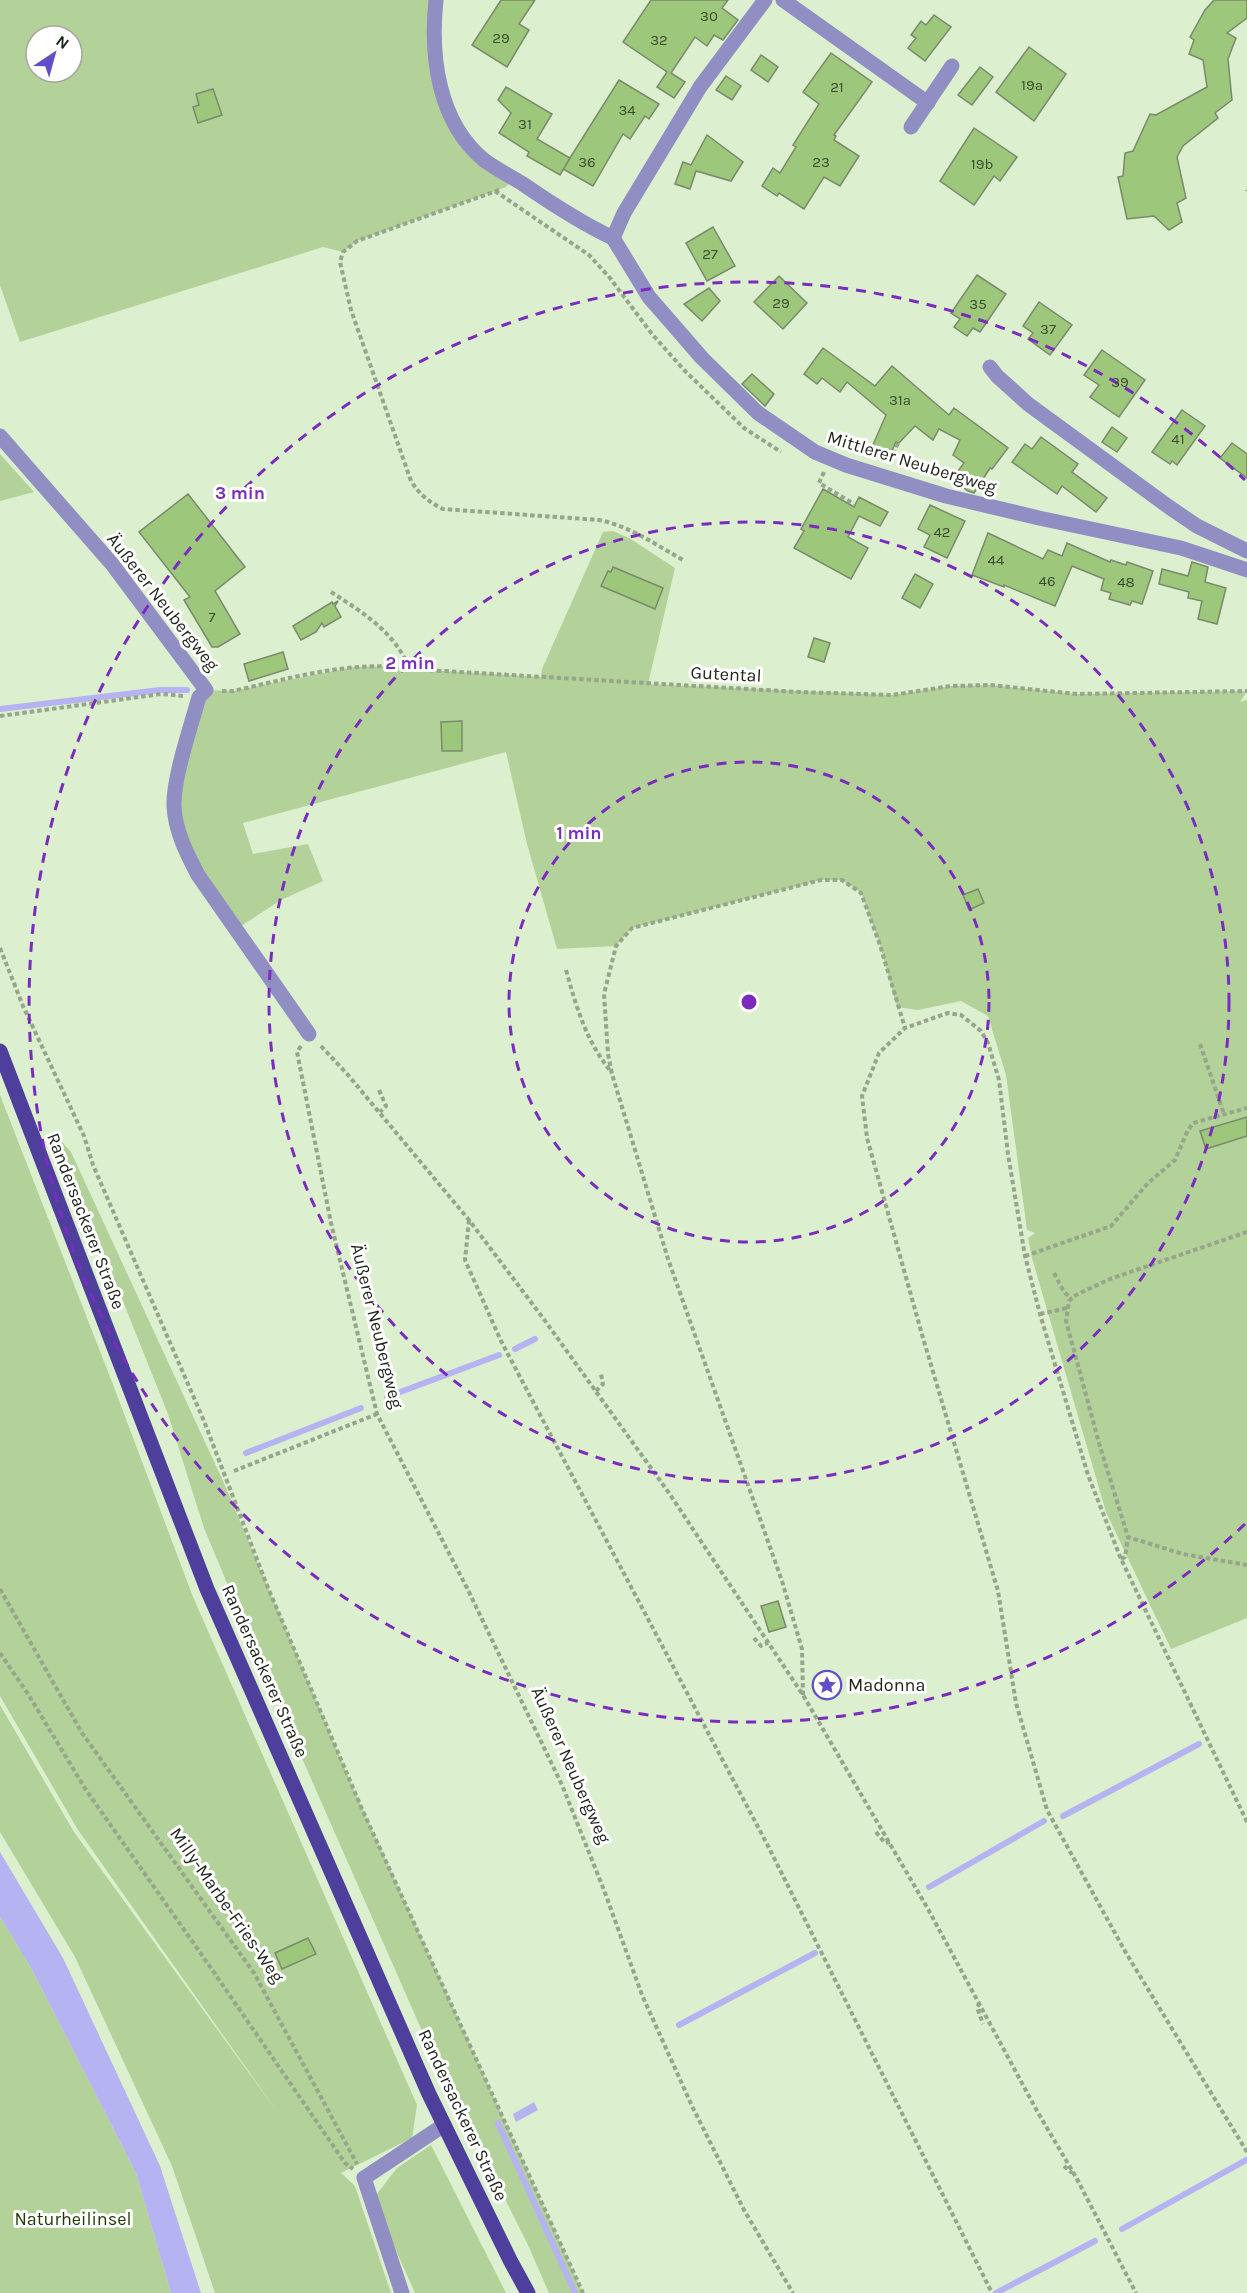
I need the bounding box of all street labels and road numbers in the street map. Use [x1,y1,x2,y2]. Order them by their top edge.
street label: Mittlerer Neubergweg [825,426,999,498]
street label: Äußerer Neubergweg [102,529,224,675]
street label: Gutental [690,661,762,687]
street label: Randersackerer Straße [42,1130,130,1312]
street label: Äußerer Neubergweg [346,1241,408,1411]
street label: Randersackerer Straße [217,1581,313,1761]
street label: Äußerer Neubergweg [527,1683,615,1847]
street label: Milly-Marbe-Fries-Weg [165,1823,289,1987]
street label: Randersackerer Straße [413,2026,513,2204]

